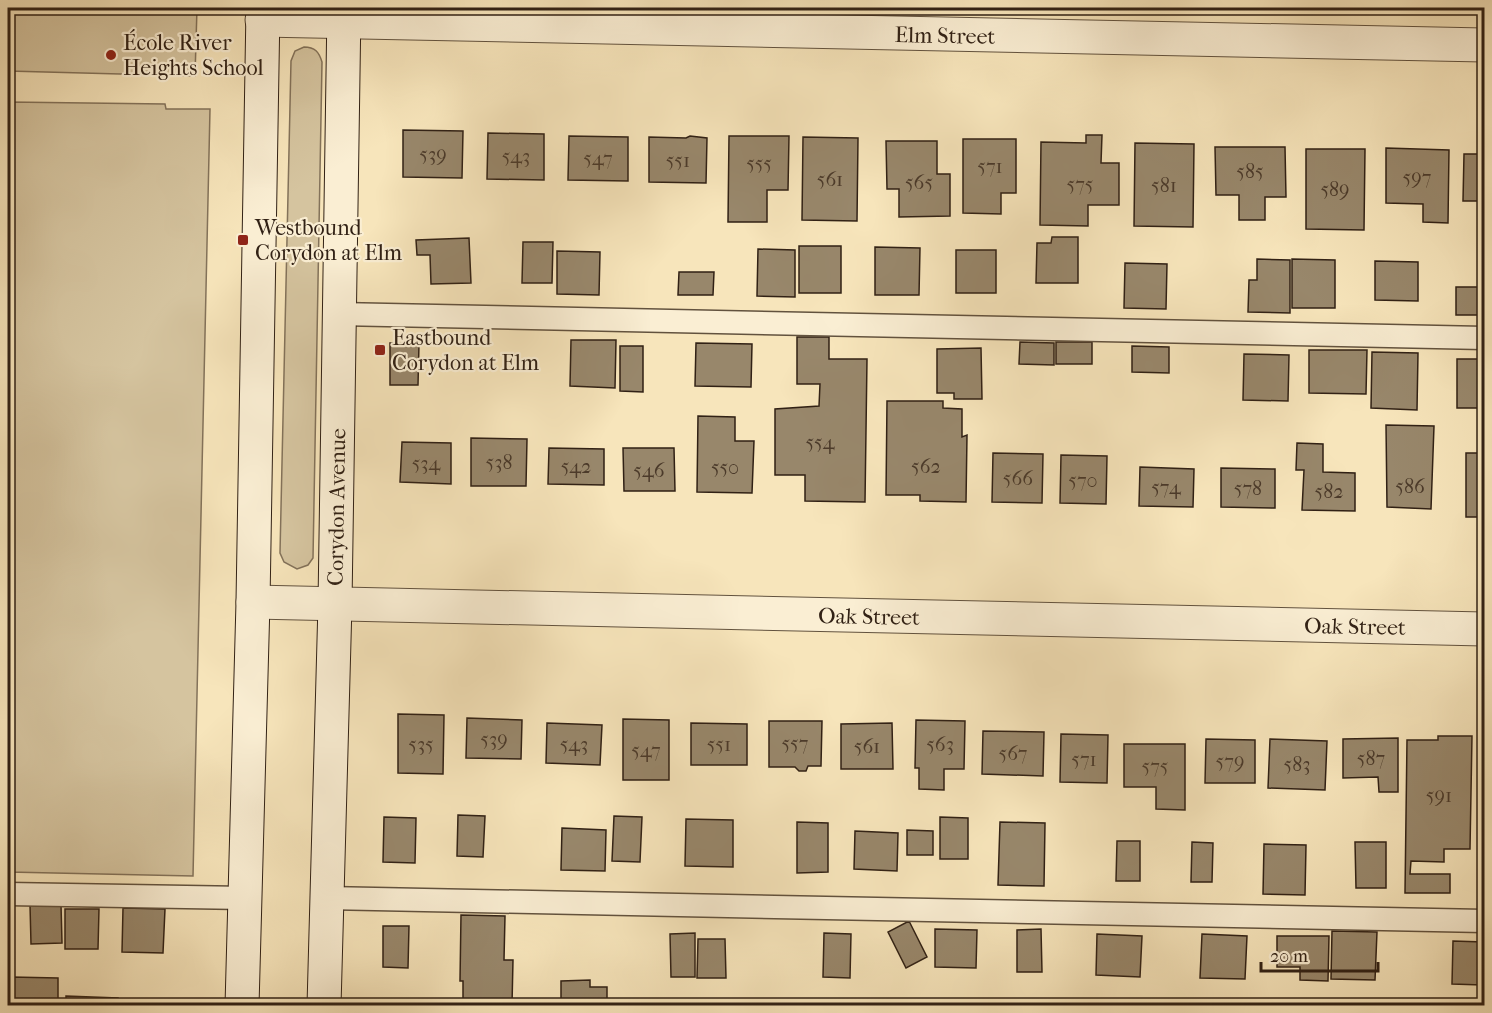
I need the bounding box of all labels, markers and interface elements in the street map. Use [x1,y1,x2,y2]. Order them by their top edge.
street label: Elm Street [894,22,996,50]
place label: École River Heights School [123,29,264,81]
marker: École River Heights School [104,48,118,62]
house number: 539 [419,143,447,166]
house number: 543 [502,145,530,168]
house number: 547 [583,147,613,170]
house number: 551 [666,149,690,172]
house number: 555 [746,152,772,175]
house number: 571 [977,155,1003,178]
house number: 585 [1236,160,1264,183]
house number: 597 [1403,166,1432,189]
house number: 561 [817,168,843,191]
house number: 565 [905,171,933,194]
house number: 575 [1067,173,1093,196]
house number: 581 [1151,174,1177,197]
house number: 589 [1320,178,1350,201]
place label: Westbound Corydon at Elm [254,215,403,266]
marker: Westbound Corydon at Elm [236,233,250,247]
place label: Eastbound Corydon at Elm [392,325,540,376]
marker: Eastbound Corydon at Elm [373,343,387,357]
street label: Corydon Avenue [323,428,351,586]
house number: 554 [806,431,836,454]
house number: 538 [486,451,512,474]
house number: 534 [412,452,442,475]
house number: 542 [561,455,591,478]
house number: 562 [911,455,941,478]
house number: 550 [711,456,739,479]
house number: 546 [633,459,665,482]
house number: 566 [1003,467,1033,490]
house number: 570 [1068,469,1098,492]
house number: 586 [1395,475,1425,498]
house number: 574 [1151,476,1182,499]
house number: 578 [1234,477,1262,500]
house number: 582 [1315,480,1343,503]
street label: Oak Street [818,603,920,631]
street label: Oak Street [1304,613,1406,641]
house number: 539 [480,728,508,751]
house number: 557 [782,732,809,755]
house number: 535 [408,733,434,756]
house number: 543 [560,733,588,756]
house number: 551 [707,733,731,756]
house number: 563 [926,733,954,756]
house number: 561 [854,735,880,758]
house number: 547 [631,739,661,762]
house number: 567 [999,742,1028,765]
house number: 587 [1357,747,1386,770]
house number: 571 [1071,748,1097,771]
house number: 579 [1216,750,1244,773]
house number: 583 [1284,753,1310,776]
house number: 575 [1142,755,1168,778]
house number: 591 [1426,784,1452,807]
scale bar [1261,935,1378,973]
text: 20 m [1270,946,1308,967]

